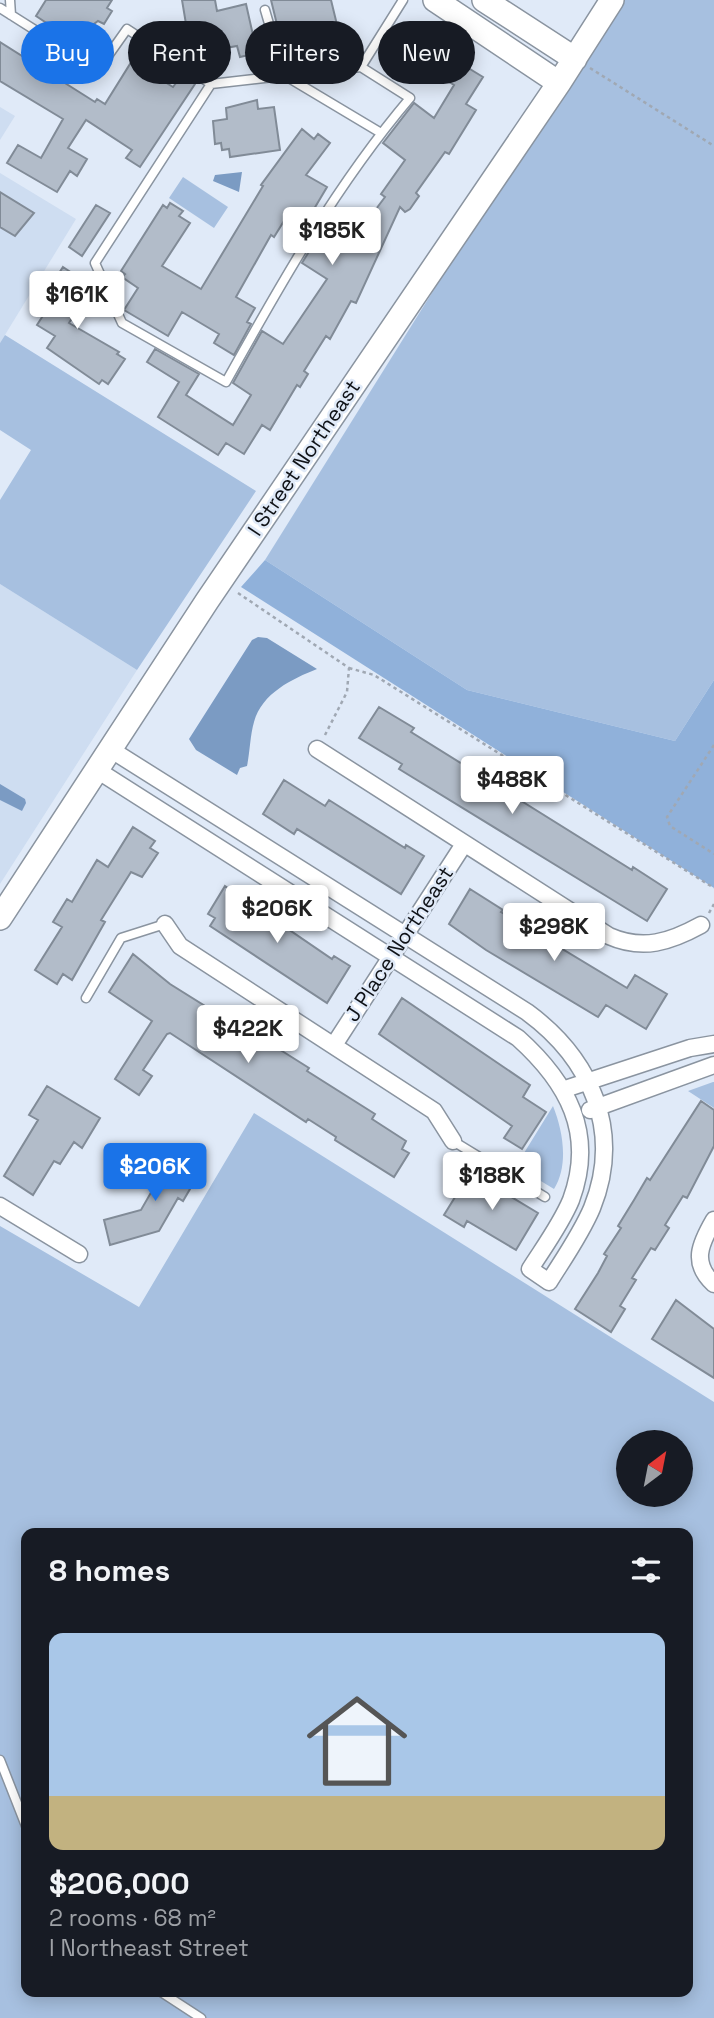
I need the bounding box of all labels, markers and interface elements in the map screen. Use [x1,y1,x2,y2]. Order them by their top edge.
chip: Buy [21,21,114,84]
chip: Rent [128,21,231,84]
chip: Filters [245,21,364,84]
chip: New [378,21,475,84]
pin: $185K [283,208,381,267]
text: $185K [299,215,365,245]
pin: $161K [28,272,126,331]
text: $161K [45,279,109,309]
street label: I Street Northeast [241,375,366,541]
pin: $488K [463,756,561,816]
text: $488K [477,764,547,794]
street label: J Place Northeast [338,861,459,1027]
pin: $206K [228,886,326,945]
text: $206K [241,893,313,923]
pin: $298K [505,904,603,963]
text: $298K [519,911,589,941]
pin: $422K [199,1006,297,1065]
text: $422K [213,1013,283,1043]
pin: $206K [106,1144,204,1203]
text: $206K [119,1151,191,1181]
pin: $188K [443,1152,541,1212]
text: $188K [459,1160,525,1190]
north arrow [616,1430,693,1507]
map controls [616,1430,693,1507]
text: 8 homes [49,1551,170,1590]
icon: filters [627,1551,665,1589]
icon: home [294,1678,420,1804]
text: $206,000 [49,1864,190,1903]
text: 2 rooms · 68 m² [49,1903,216,1933]
text: I Northeast Street [49,1933,249,1963]

